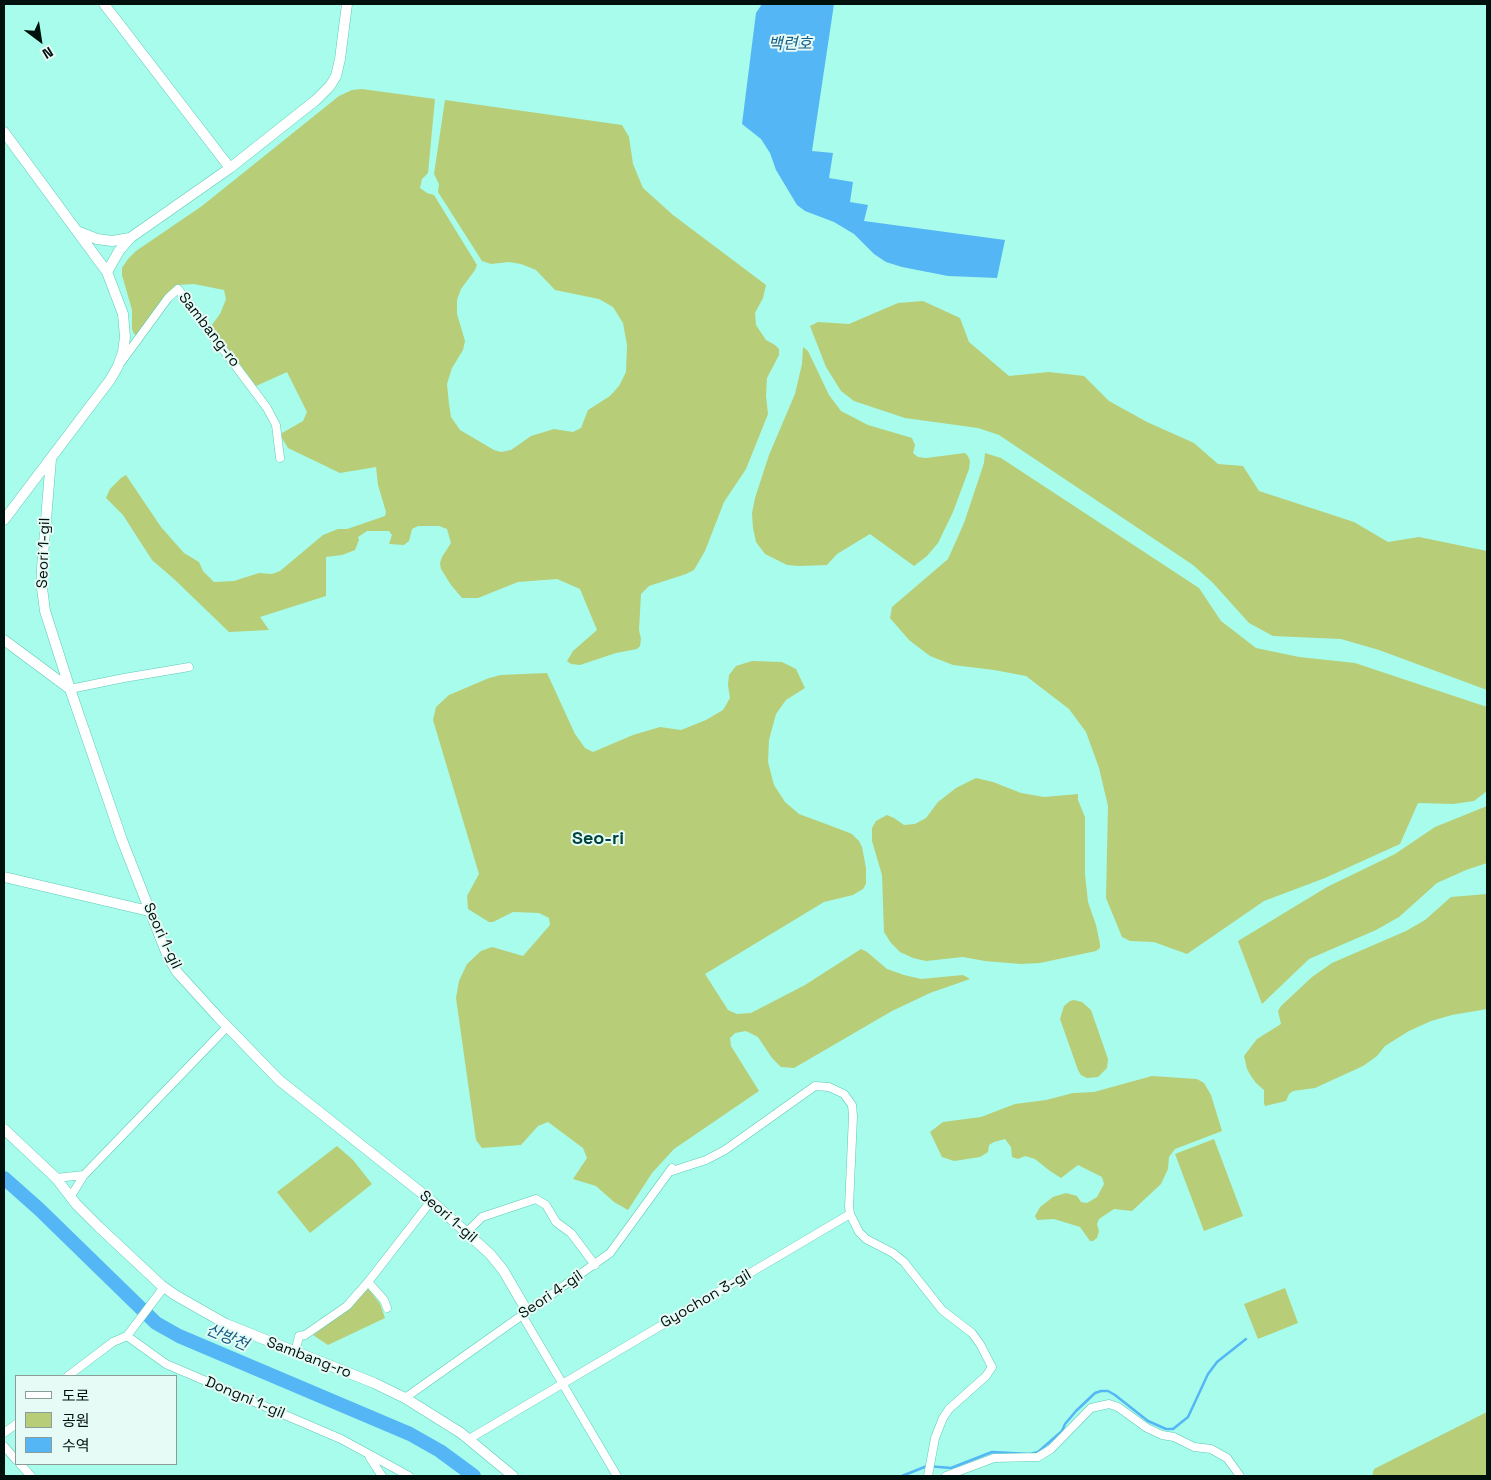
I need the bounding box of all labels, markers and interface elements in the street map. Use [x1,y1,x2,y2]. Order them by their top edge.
north arrow [15,15,65,65]
water label: 백련호 [768,35,812,55]
text: N [39,43,56,63]
street label: Sambang-ro [174,289,244,371]
street label: Seori 1-gil [34,517,54,589]
district label: Seo-ri [572,828,624,850]
street label: Seori 1-gil [139,900,185,972]
street label: Seori 1-gil [415,1187,481,1247]
street label: Gyochon 3-gil [657,1266,755,1332]
street label: Seori 4-gil [515,1267,587,1323]
water label: 산방천 [203,1321,251,1355]
street label: Sambang-ro [264,1334,354,1382]
street label: Dongni 1-gil [202,1373,288,1423]
legend [15,1375,178,1465]
text: 도로 [62,1386,90,1405]
text: 공원 [62,1411,90,1430]
text: 수역 [62,1436,90,1455]

